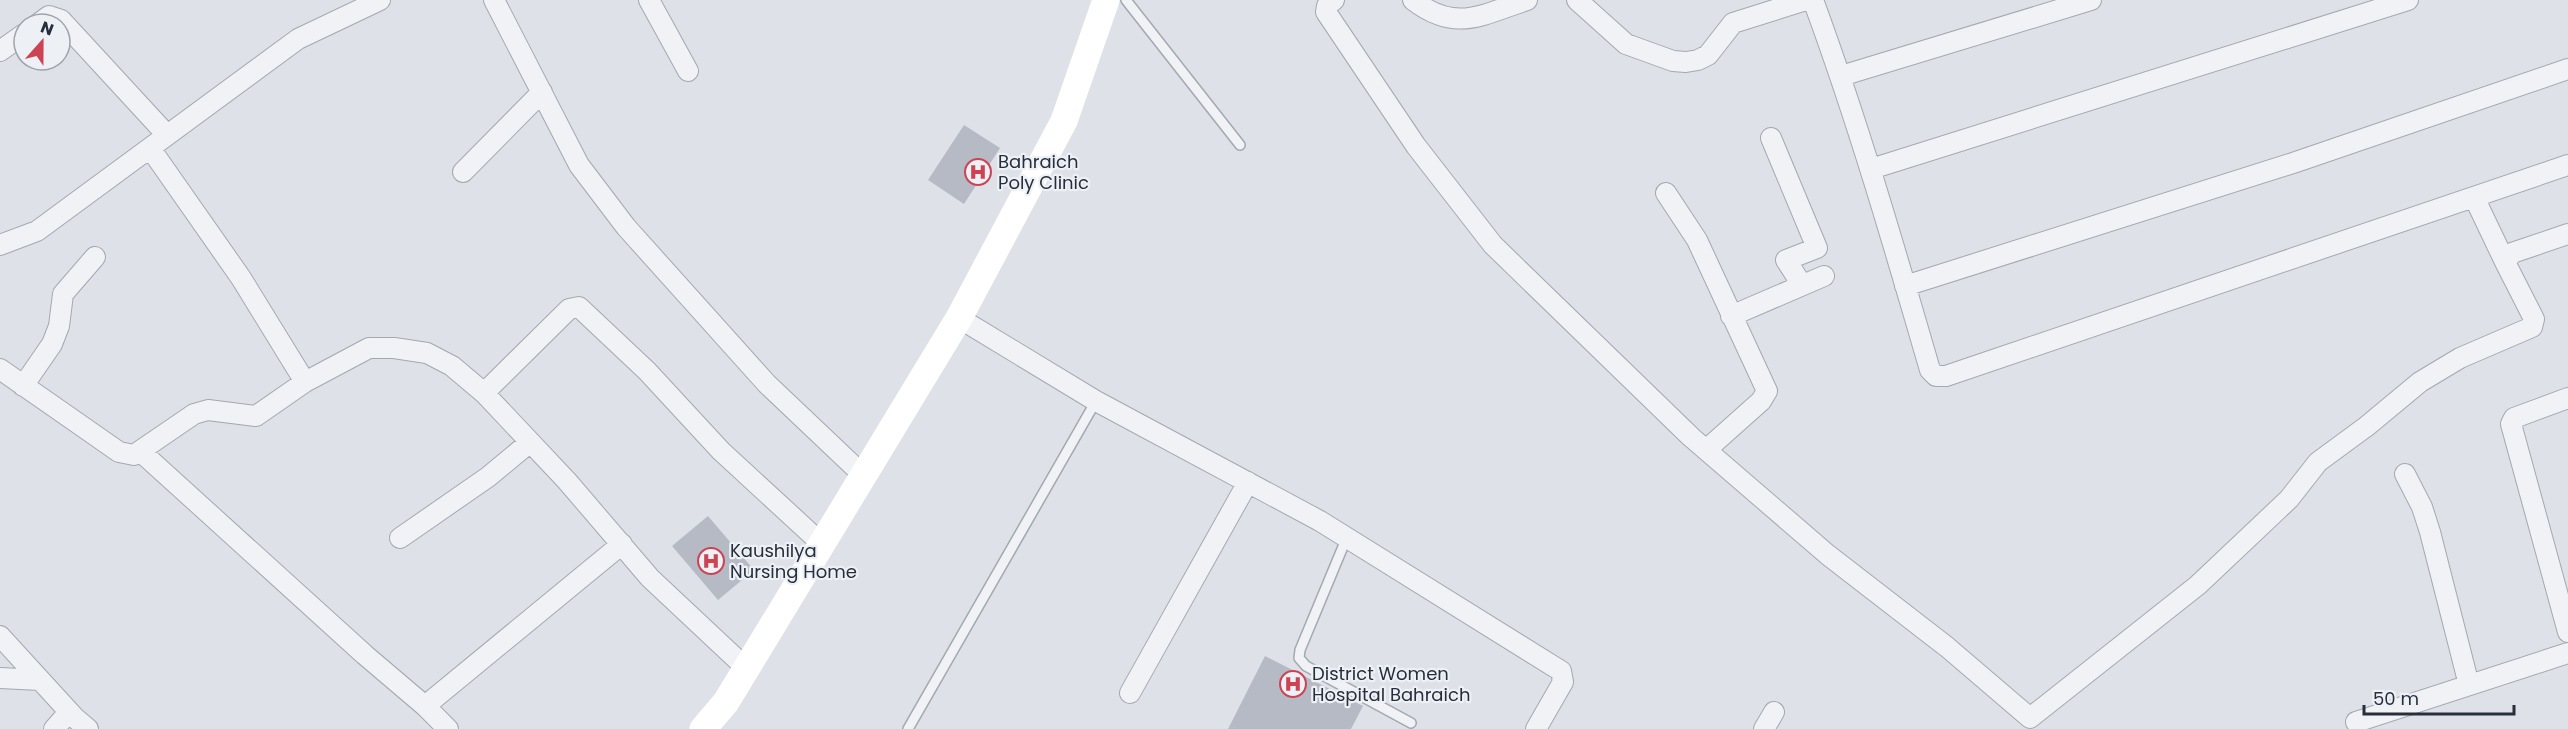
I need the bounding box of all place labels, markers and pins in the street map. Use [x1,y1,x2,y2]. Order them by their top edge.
place label: Bahraich Poly Clinic [998,149,1089,195]
hospital icon: Bahraich Poly Clinic [963,157,993,187]
place label: Kaushilya Nursing Home [730,538,857,584]
hospital icon: Kaushilya Nursing Home [696,546,726,576]
place label: District Women Hospital Bahraich [1312,661,1470,707]
hospital icon: District Women Hospital Bahraich [1278,669,1308,699]

